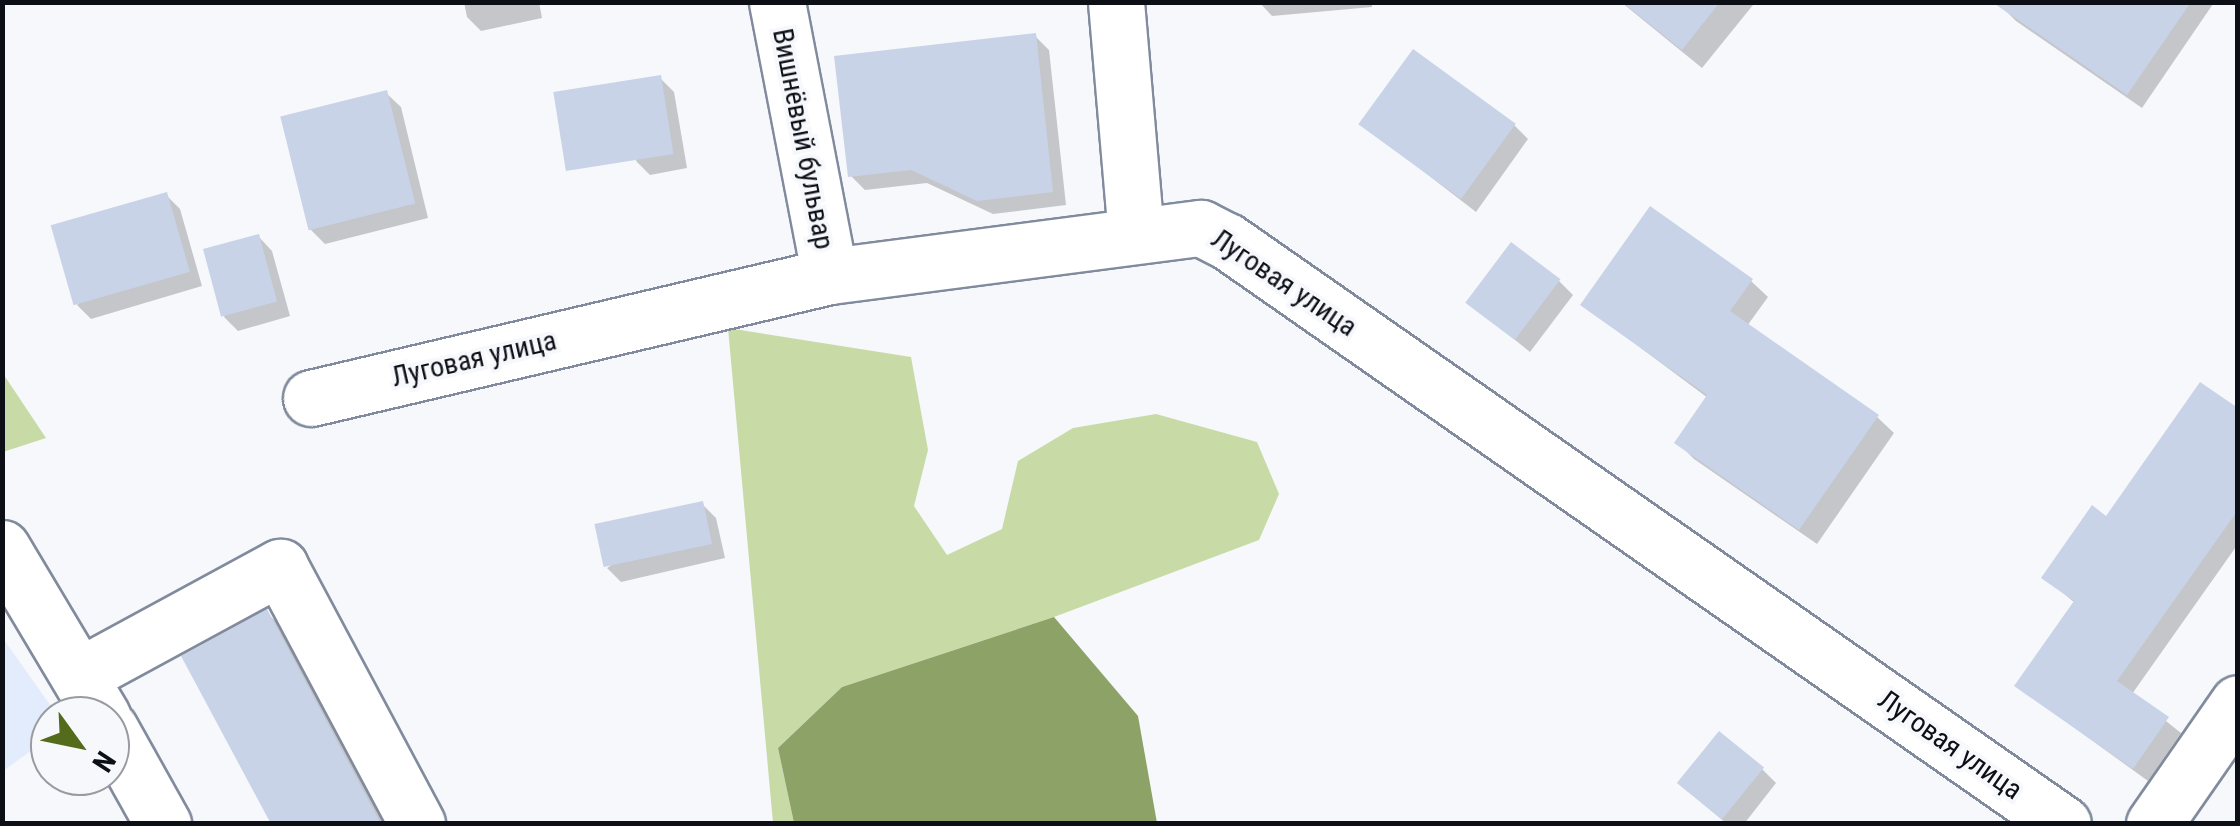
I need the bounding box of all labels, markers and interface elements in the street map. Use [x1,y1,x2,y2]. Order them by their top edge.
street label: Вишнёвый бульвар [765,26,841,252]
street label: Луговая улица [1205,222,1363,344]
street label: Луговая улица [388,324,560,394]
street label: Луговая улица [1871,683,2029,807]
north arrow [30,696,130,796]
text: N [85,745,122,778]

